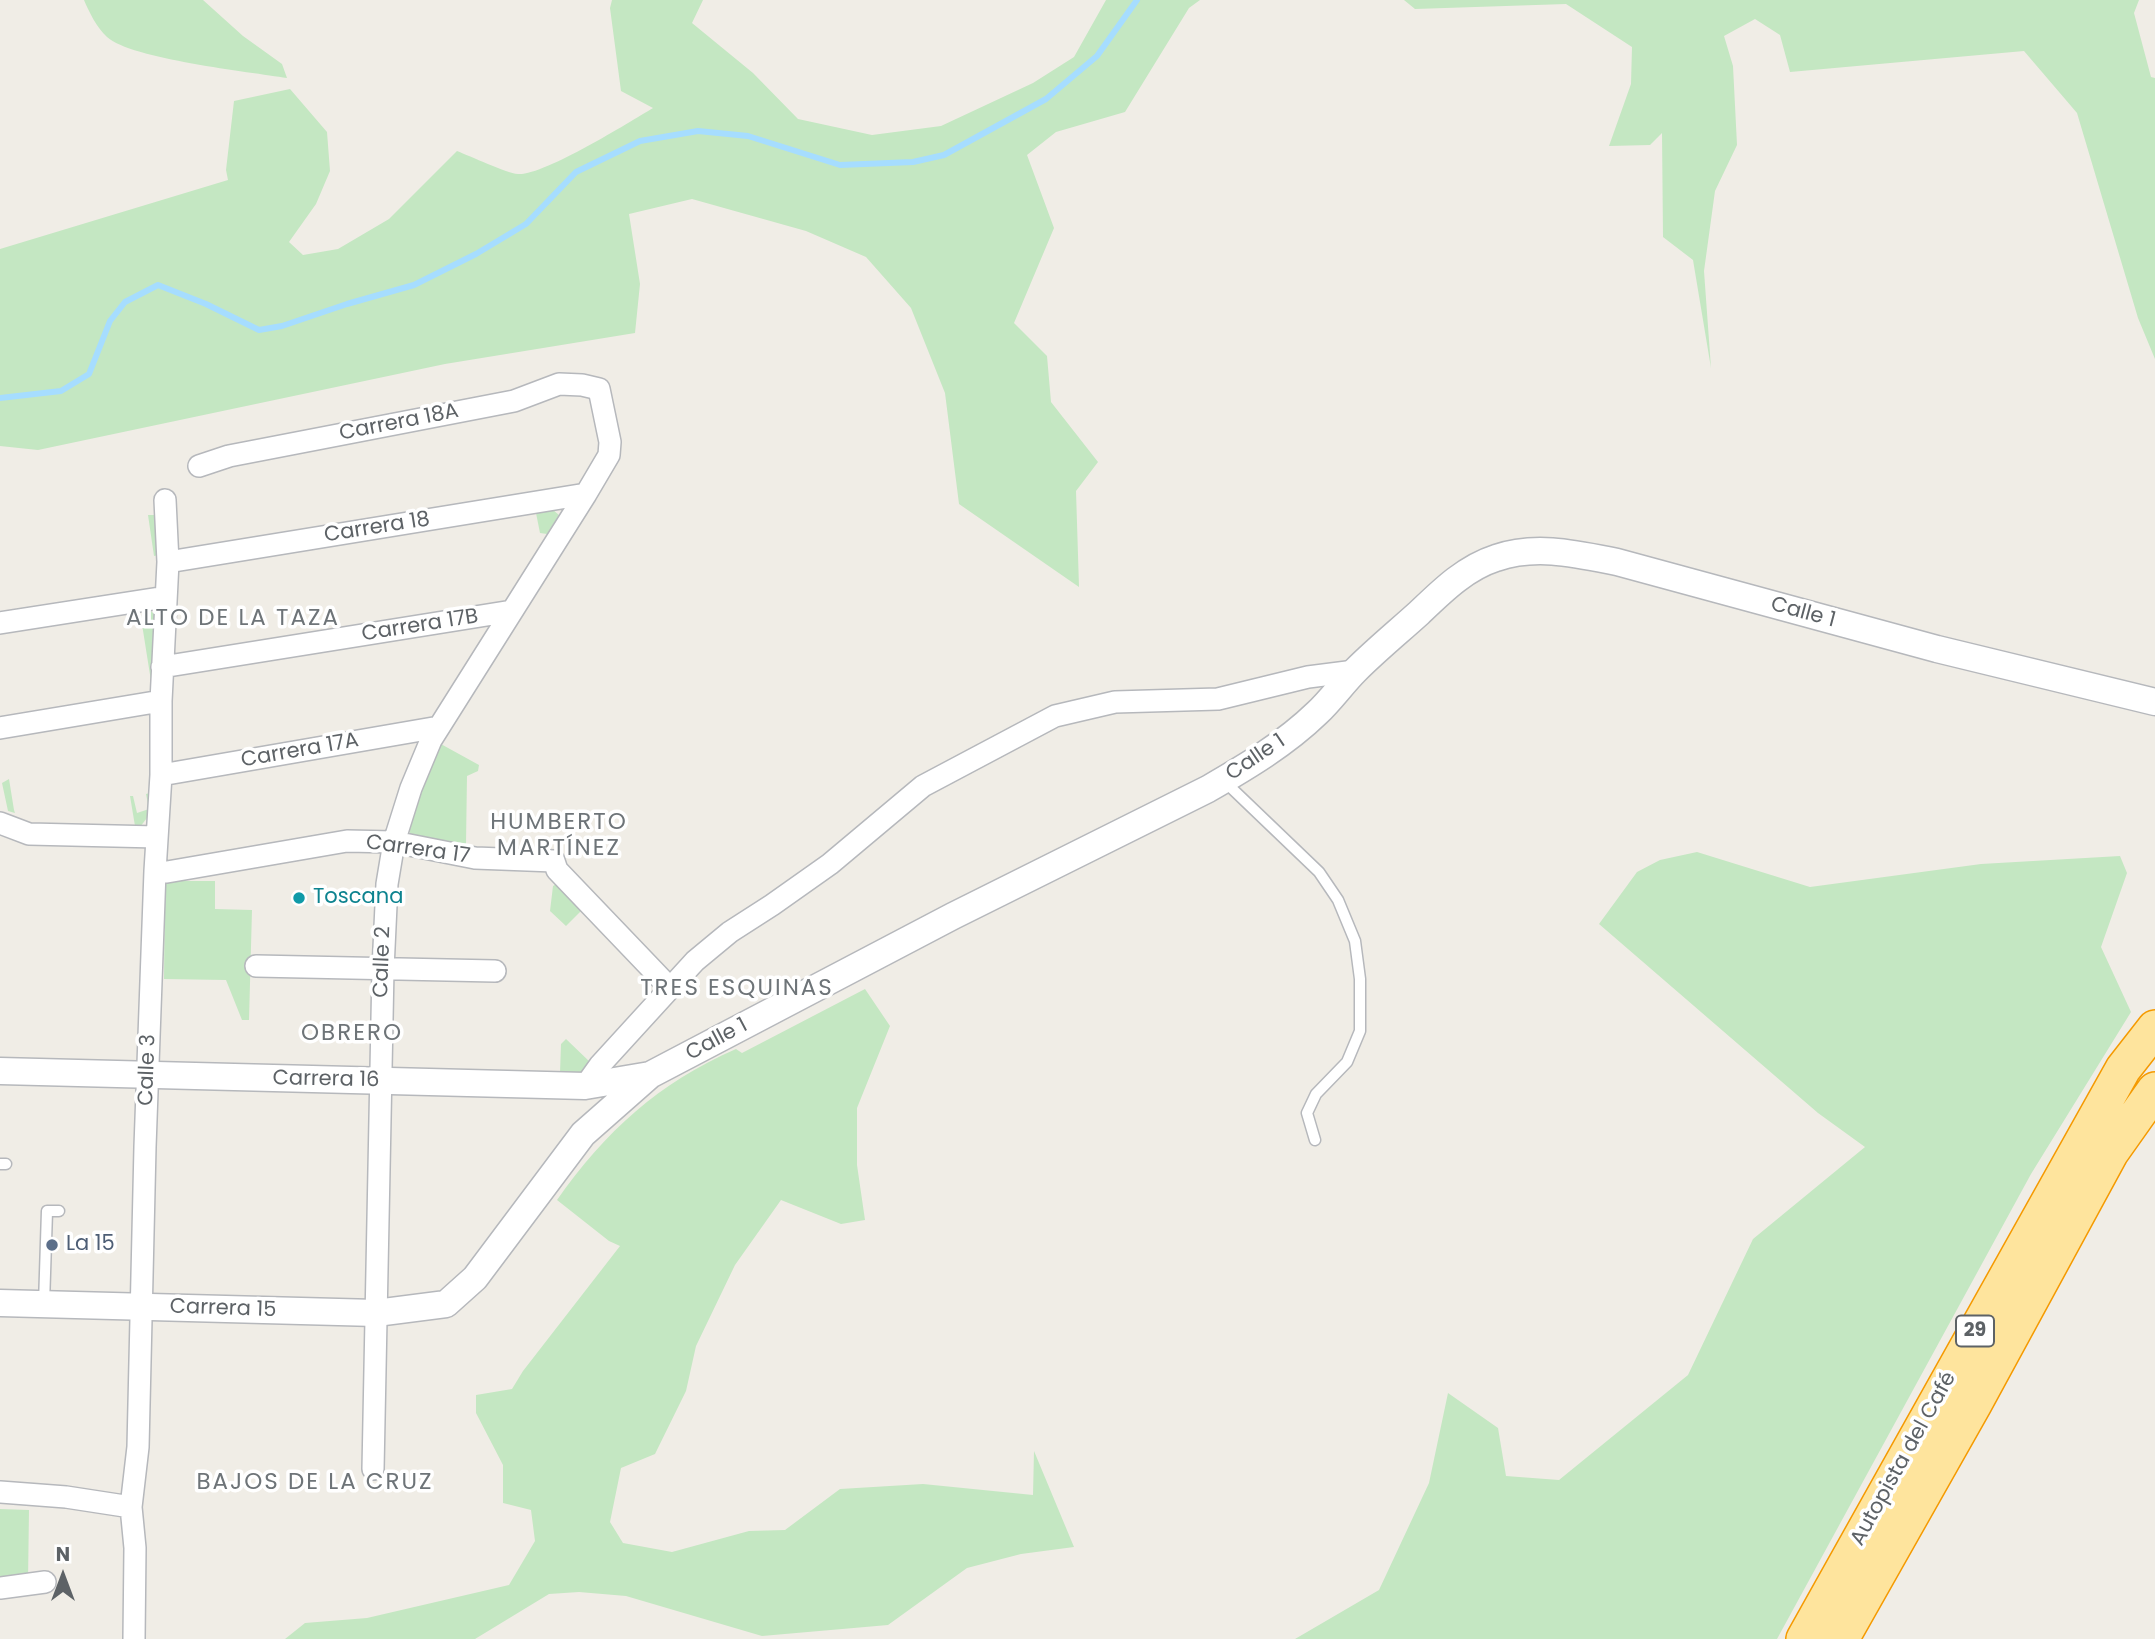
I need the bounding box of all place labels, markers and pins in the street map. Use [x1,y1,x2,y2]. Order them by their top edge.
place label: Toscana [313,885,403,911]
marker: Toscana [291,890,307,906]
place label: La 15 [66,1232,115,1258]
marker: La 15 [44,1237,60,1253]

